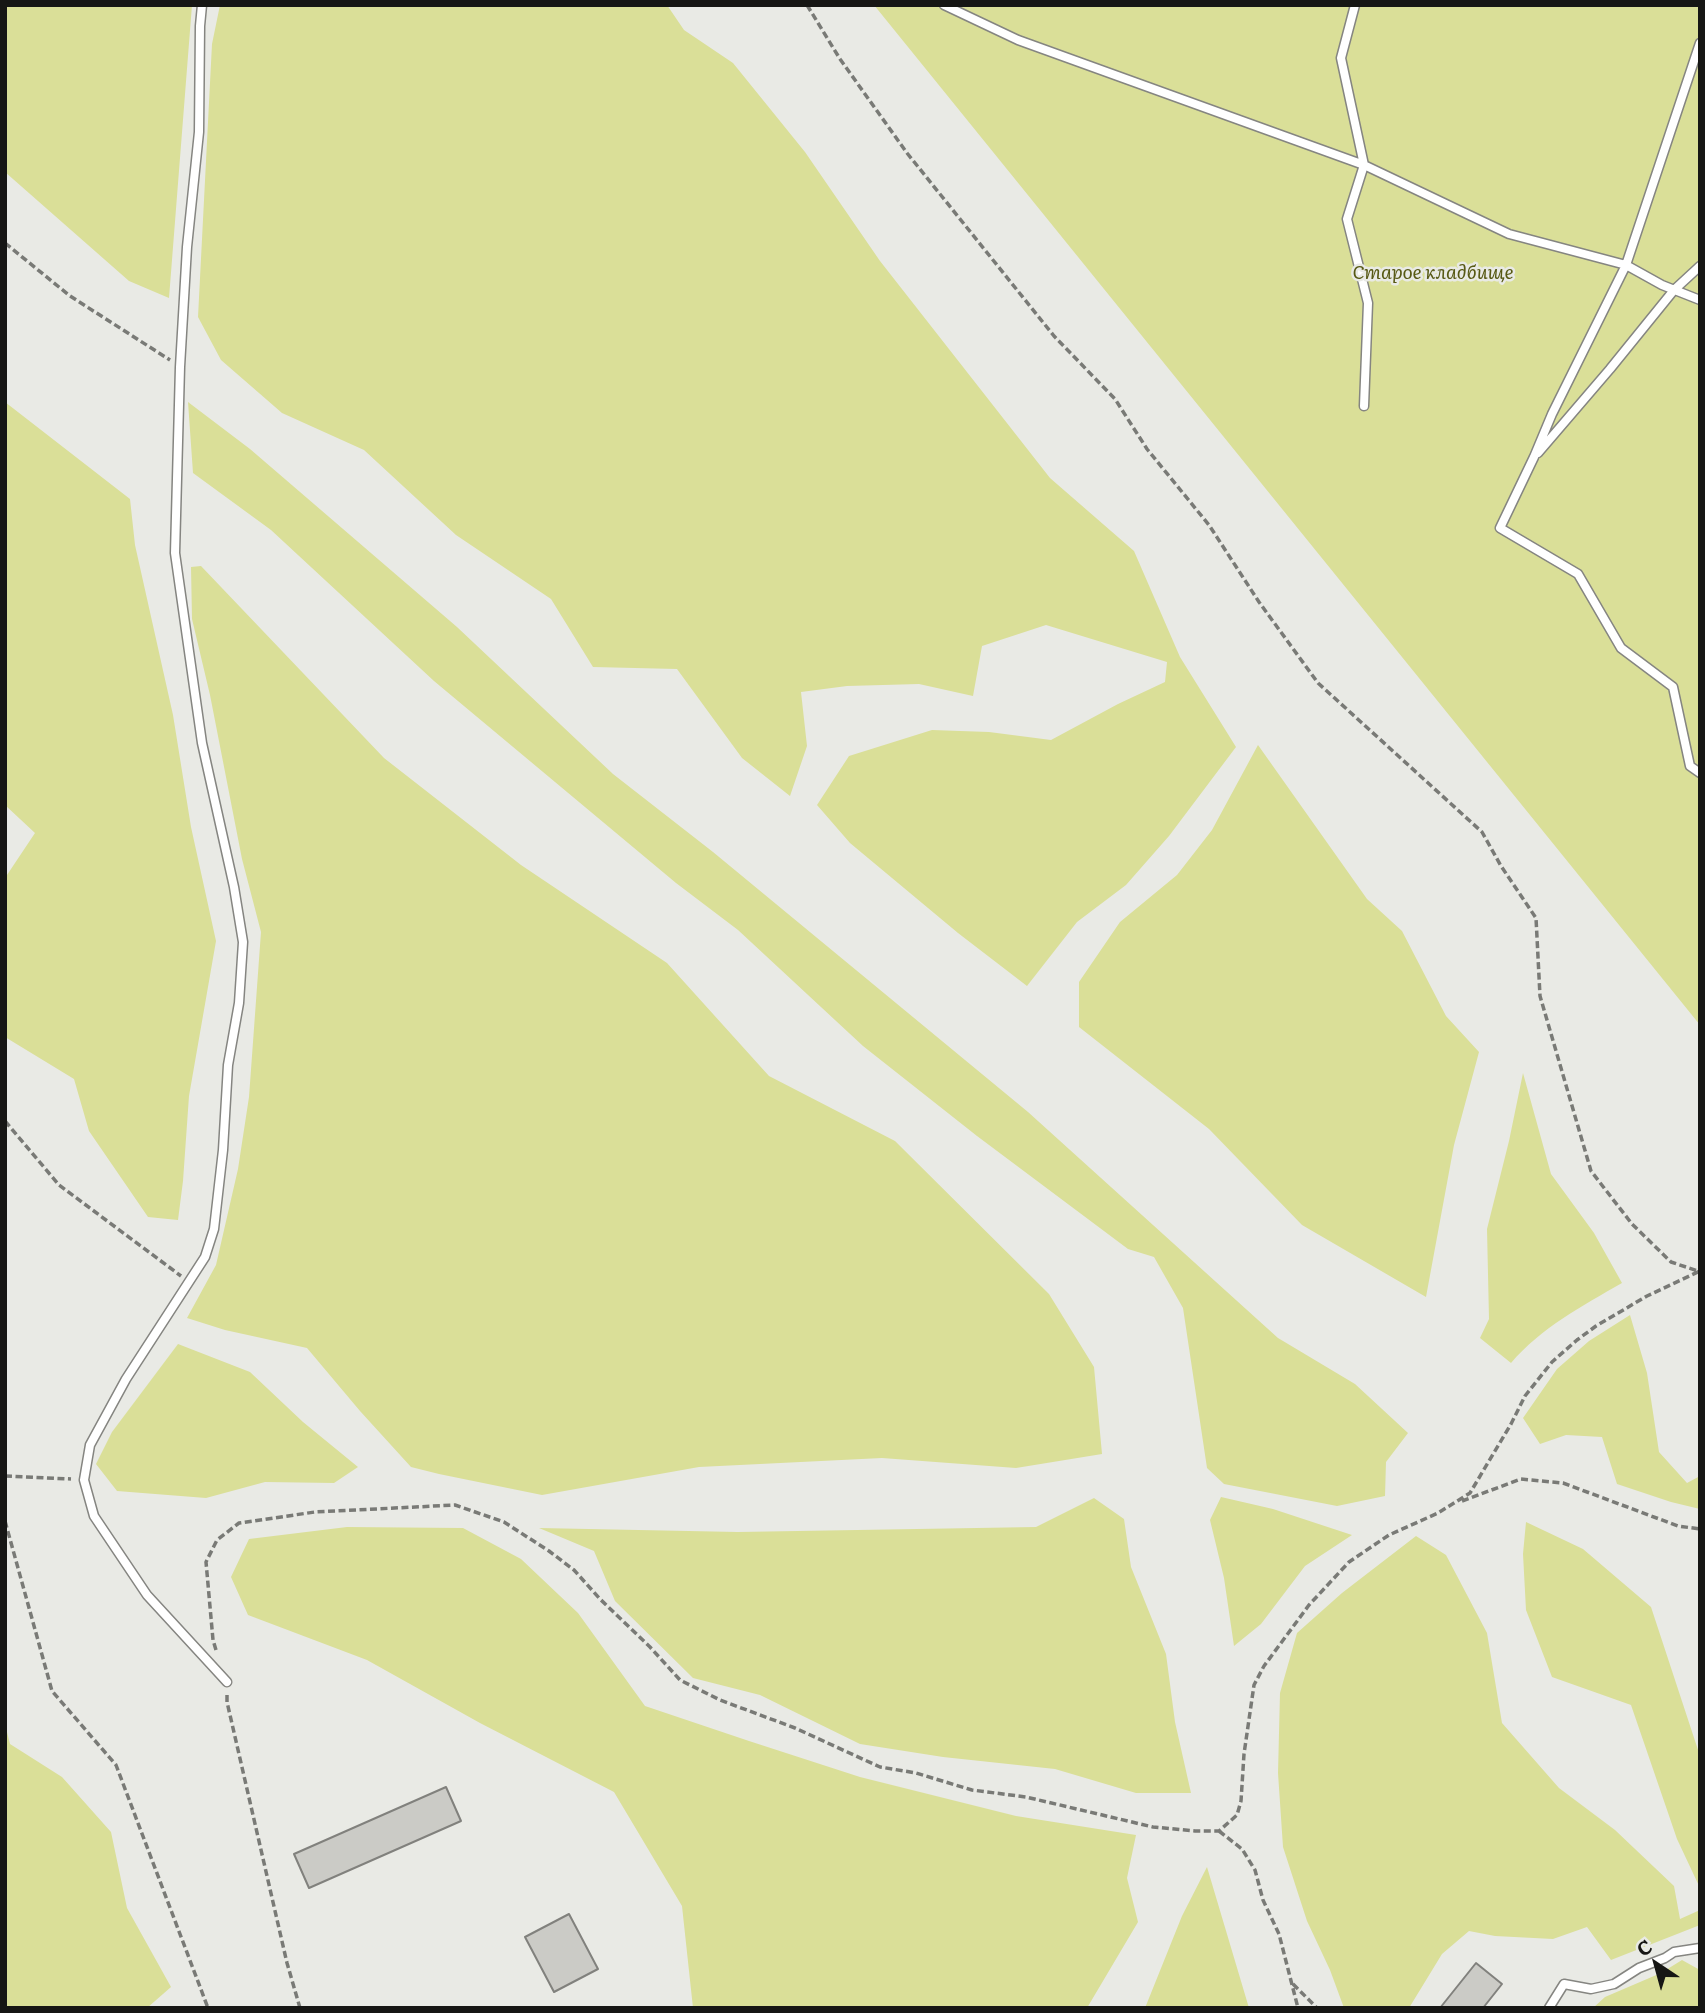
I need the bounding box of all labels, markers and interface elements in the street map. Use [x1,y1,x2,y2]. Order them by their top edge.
park label: Старое кладбище [1353,262,1513,284]
north arrow [1621,1929,1691,1999]
text: С [1630,1932,1657,1962]

